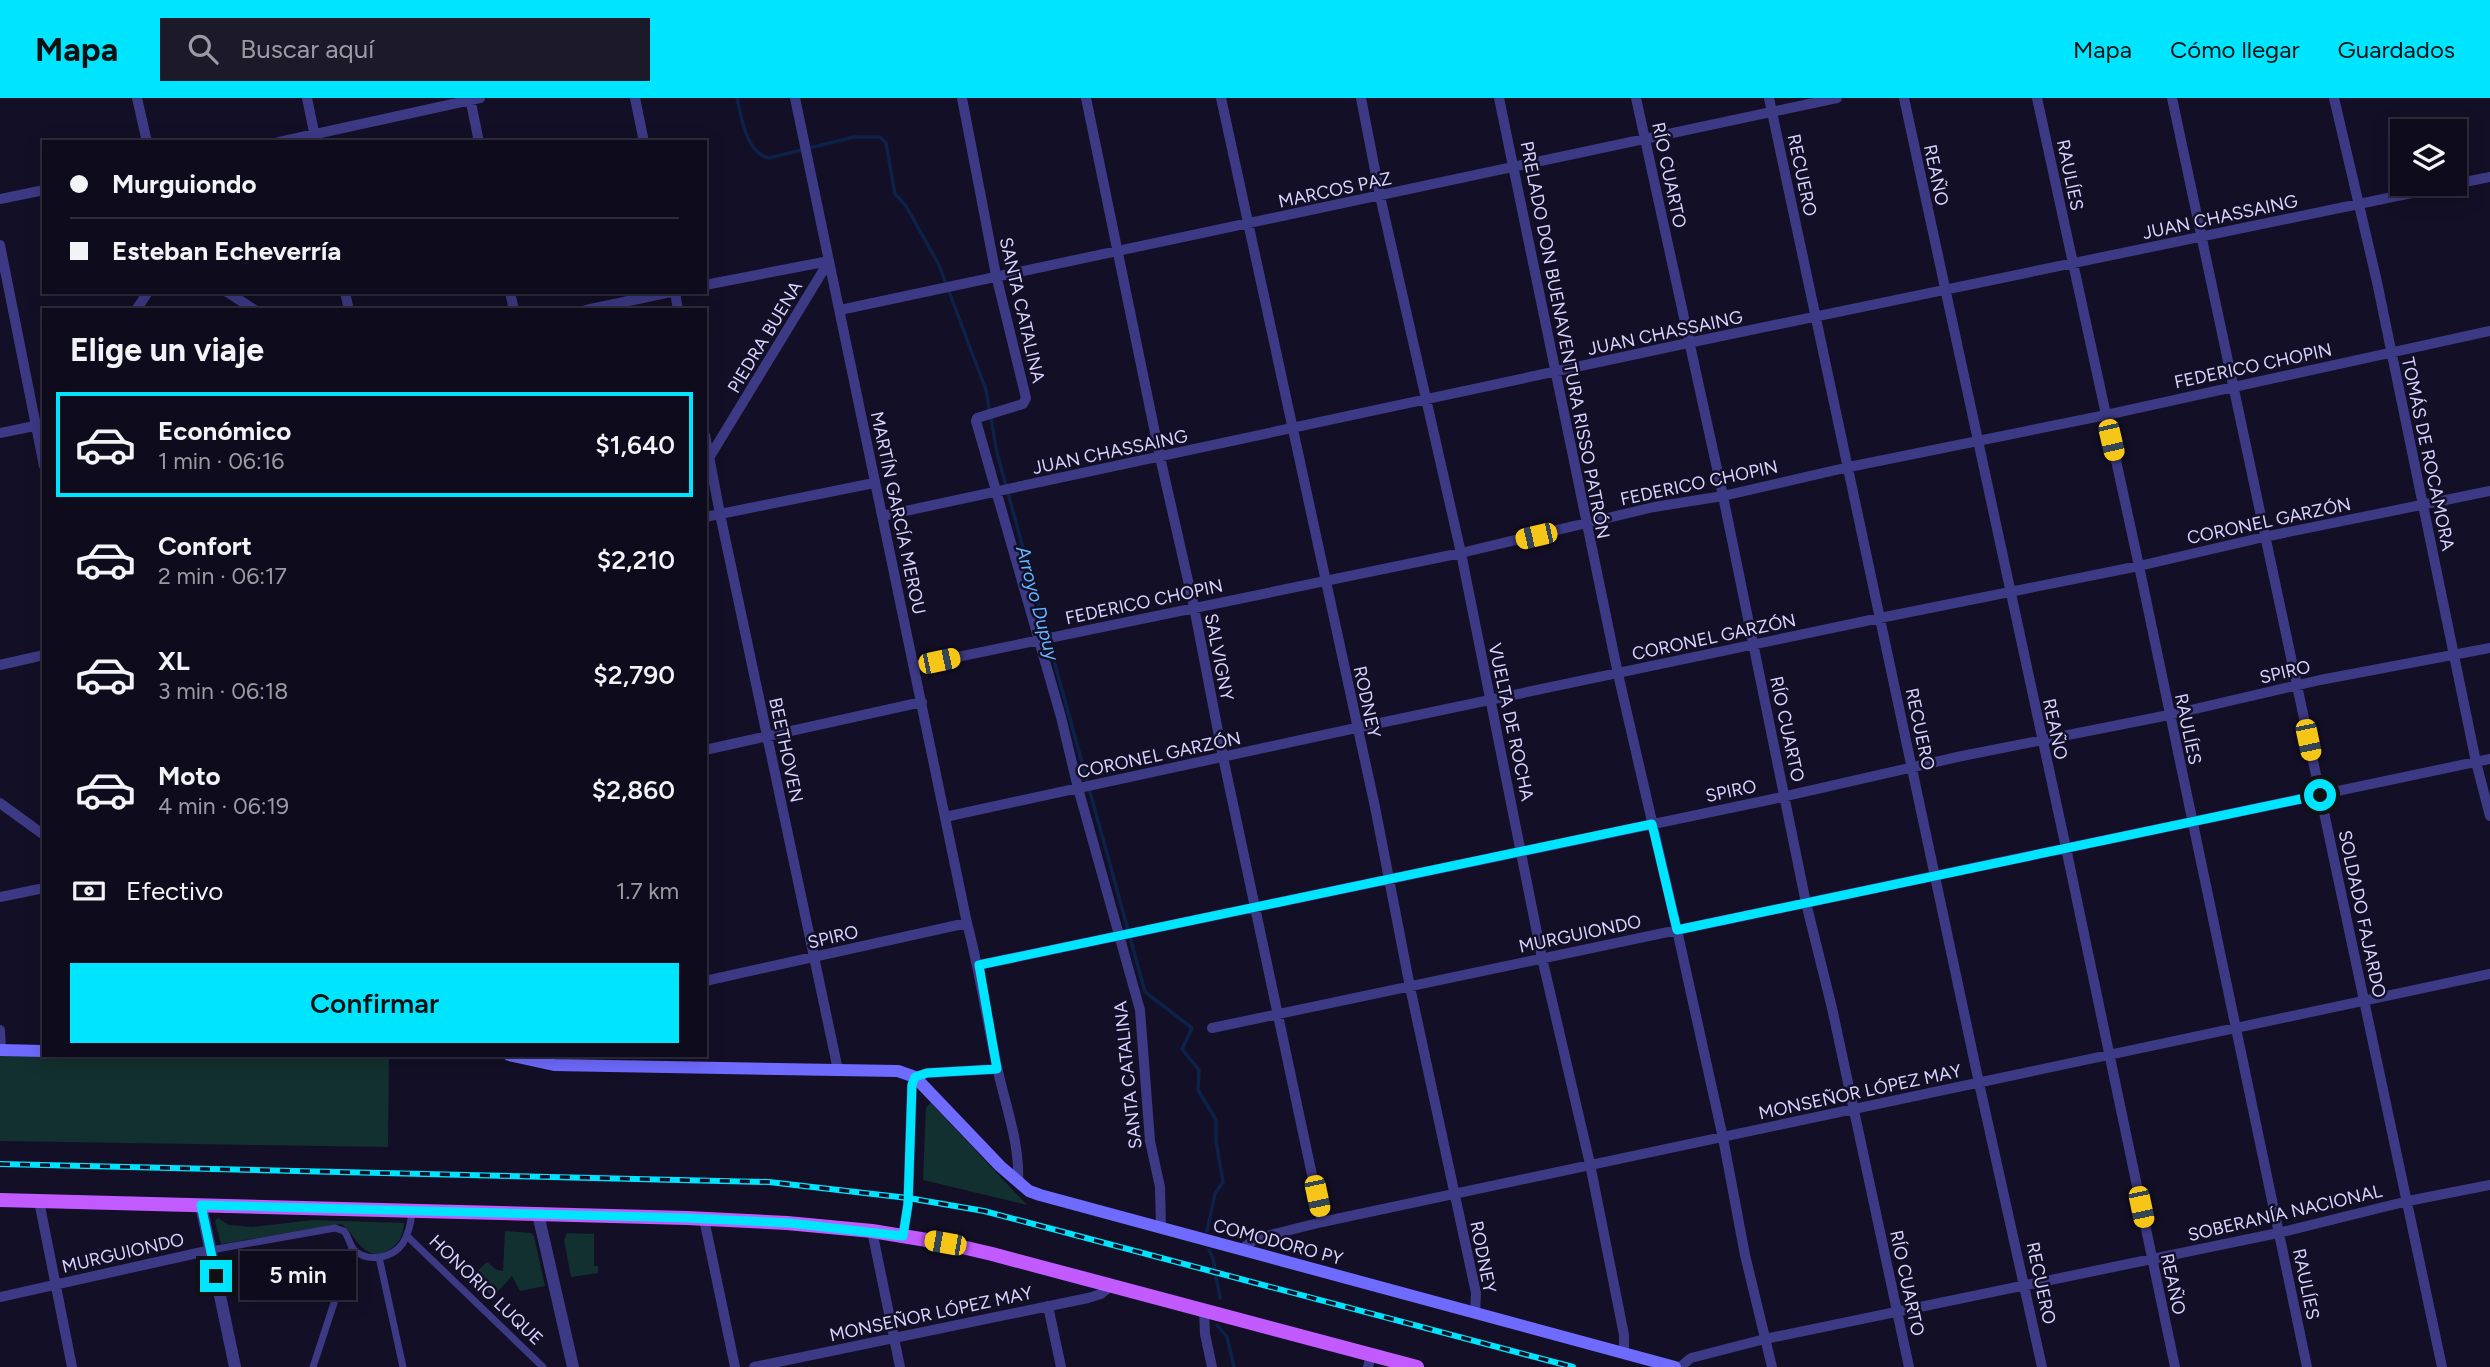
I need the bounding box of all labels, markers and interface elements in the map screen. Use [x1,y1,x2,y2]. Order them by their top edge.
search box [160,18,650,81]
text: Mapa [35,30,118,69]
icon: search [184,30,222,68]
text: Buscar aquí [240,33,374,65]
text: Mapa [2073,35,2132,64]
text: Cómo llegar [2170,35,2300,64]
text: Guardados [2338,35,2455,64]
map controls [2390,119,2467,196]
button: layers [2390,119,2467,196]
street label: RÍO CUARTO [1647,120,1691,230]
street label: RECUERO [1783,132,1821,218]
street label: RAULÍES [2052,137,2088,213]
street label: PRELADO DON BUENAVENTURA RISSO PATRÓN [1516,139,1614,541]
street label: REAÑO [1919,142,1953,208]
street label: MARCOS PAZ [1276,167,1394,213]
text: Murguiondo [112,168,257,200]
street label: JUAN CHASSAING [2140,190,2300,244]
text: Esteban Echeverría [112,235,341,267]
street label: SANTA CATALINA [995,235,1049,385]
street label: PIEDRA BUENA [723,277,807,397]
street label: JUAN CHASSAING [1585,306,1745,360]
text: Elige un viaje [70,331,264,369]
street label: FEDERICO CHOPIN [2172,339,2334,393]
street label: TOMÁS DE ROCAMORA [2397,355,2459,553]
street label: MARTÍN GARCÍA MEROU [866,409,930,617]
icon: car [74,413,137,476]
text: Económico [158,415,291,447]
car [2097,417,2126,463]
street label: JUAN CHASSAING [1030,425,1190,479]
text: $1,640 [595,429,675,461]
text: 1 min · 06:16 [158,447,284,475]
street label: FEDERICO CHOPIN [1618,456,1780,510]
street label: CORONEL GARZÓN [2185,493,2353,549]
car [1514,521,1559,551]
icon: car [74,528,137,591]
text: Confort [158,530,252,562]
water label: Arroyo Dupuy [1011,542,1064,664]
text: $2,210 [597,544,675,576]
text: 2 min · 06:17 [158,562,287,590]
street label: FEDERICO CHOPIN [1063,575,1225,629]
street label: CORONEL GARZÓN [1630,609,1798,665]
street label: SALVIGNY [1200,611,1238,703]
street label: VUELTA DE ROCHA [1484,641,1538,803]
icon: car [74,643,137,706]
text: XL [158,645,190,677]
car [917,646,962,676]
street label: SPIRO [2257,655,2313,689]
text: $2,790 [593,659,675,691]
street label: RODNEY [1349,664,1385,740]
street label: RÍO CUARTO [1765,674,1809,784]
text: 3 min · 06:18 [158,677,288,705]
street label: RECUERO [1901,686,1939,772]
street label: RAULÍES [2170,691,2206,767]
street label: BEETHOVEN [764,696,808,804]
street label: REAÑO [2038,696,2072,762]
car [2294,717,2323,763]
street label: CORONEL GARZÓN [1075,727,1243,783]
icon: car [74,758,137,821]
text: Moto [158,760,221,792]
text: $2,860 [592,774,675,806]
street label: SPIRO [1703,775,1759,807]
route start [2304,779,2336,811]
text: 4 min · 06:19 [158,792,289,820]
street label: SOLDADO FAJARDO [2333,828,2391,1000]
icon: cash [70,872,108,910]
text: Efectivo [126,875,223,907]
text: 1.7 km [616,877,679,905]
street label: MURGUIONDO [1517,910,1643,958]
street label: SPIRO [805,920,861,954]
button: Confirmar [70,963,679,1043]
street label: SANTA CATALINA [1109,1000,1147,1150]
street label: MONSEÑOR LÓPEZ MAY [1756,1060,1964,1124]
car [1303,1173,1332,1219]
street label: SOBERANÍA NACIONAL [2186,1180,2385,1246]
car [2127,1184,2156,1230]
street label: COMODORO PY [1211,1214,1345,1270]
street label: RODNEY [1465,1219,1501,1295]
street label: MURGUIONDO [60,1228,186,1278]
street label: RÍO CUARTO [1885,1228,1929,1338]
car [923,1229,968,1257]
street label: HONORIO LUQUE [425,1230,547,1350]
street label: RECUERO [2022,1240,2060,1326]
street label: RAULÍES [2288,1246,2324,1322]
street label: REAÑO [2156,1251,2190,1317]
callout: 5 min [241,1252,356,1300]
route end [200,1260,232,1292]
text: 5 min [269,1261,327,1289]
street label: MONSEÑOR LÓPEZ MAY [827,1282,1035,1346]

